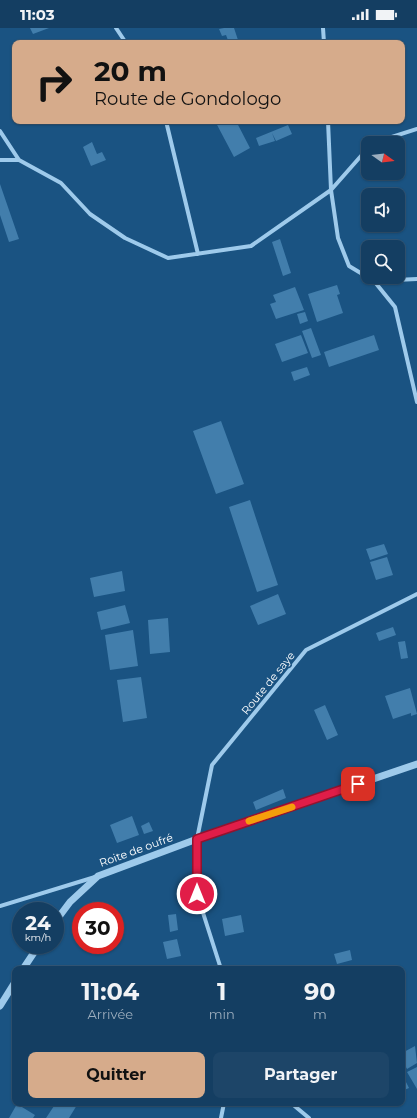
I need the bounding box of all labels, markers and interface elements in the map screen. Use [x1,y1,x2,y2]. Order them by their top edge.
text: 11:03 [20,5,55,24]
text: 20 m [94,54,167,88]
icon: right [28,56,80,108]
text: Route de Gondologo [94,88,281,110]
north arrow [361,136,405,180]
map controls [361,136,405,284]
button: sound [361,188,405,232]
button: search [361,240,405,284]
street label: Route de saye [238,648,298,717]
pin [341,767,375,801]
icon: arrive [347,773,369,795]
street label: Roite de oufré [97,830,175,870]
position arrow [176,873,218,915]
speed limit sign: 30 [72,902,124,954]
text: 24 [25,911,51,935]
text: km/h [25,931,51,944]
text: 11:04 [81,977,139,1006]
text: 1 [217,977,226,1006]
text: 90 [304,977,336,1006]
text: Arrivée [88,1006,133,1022]
text: min [209,1006,235,1022]
text: m [313,1006,327,1022]
button: Quitter [28,1052,205,1098]
button: Partager [213,1052,389,1098]

